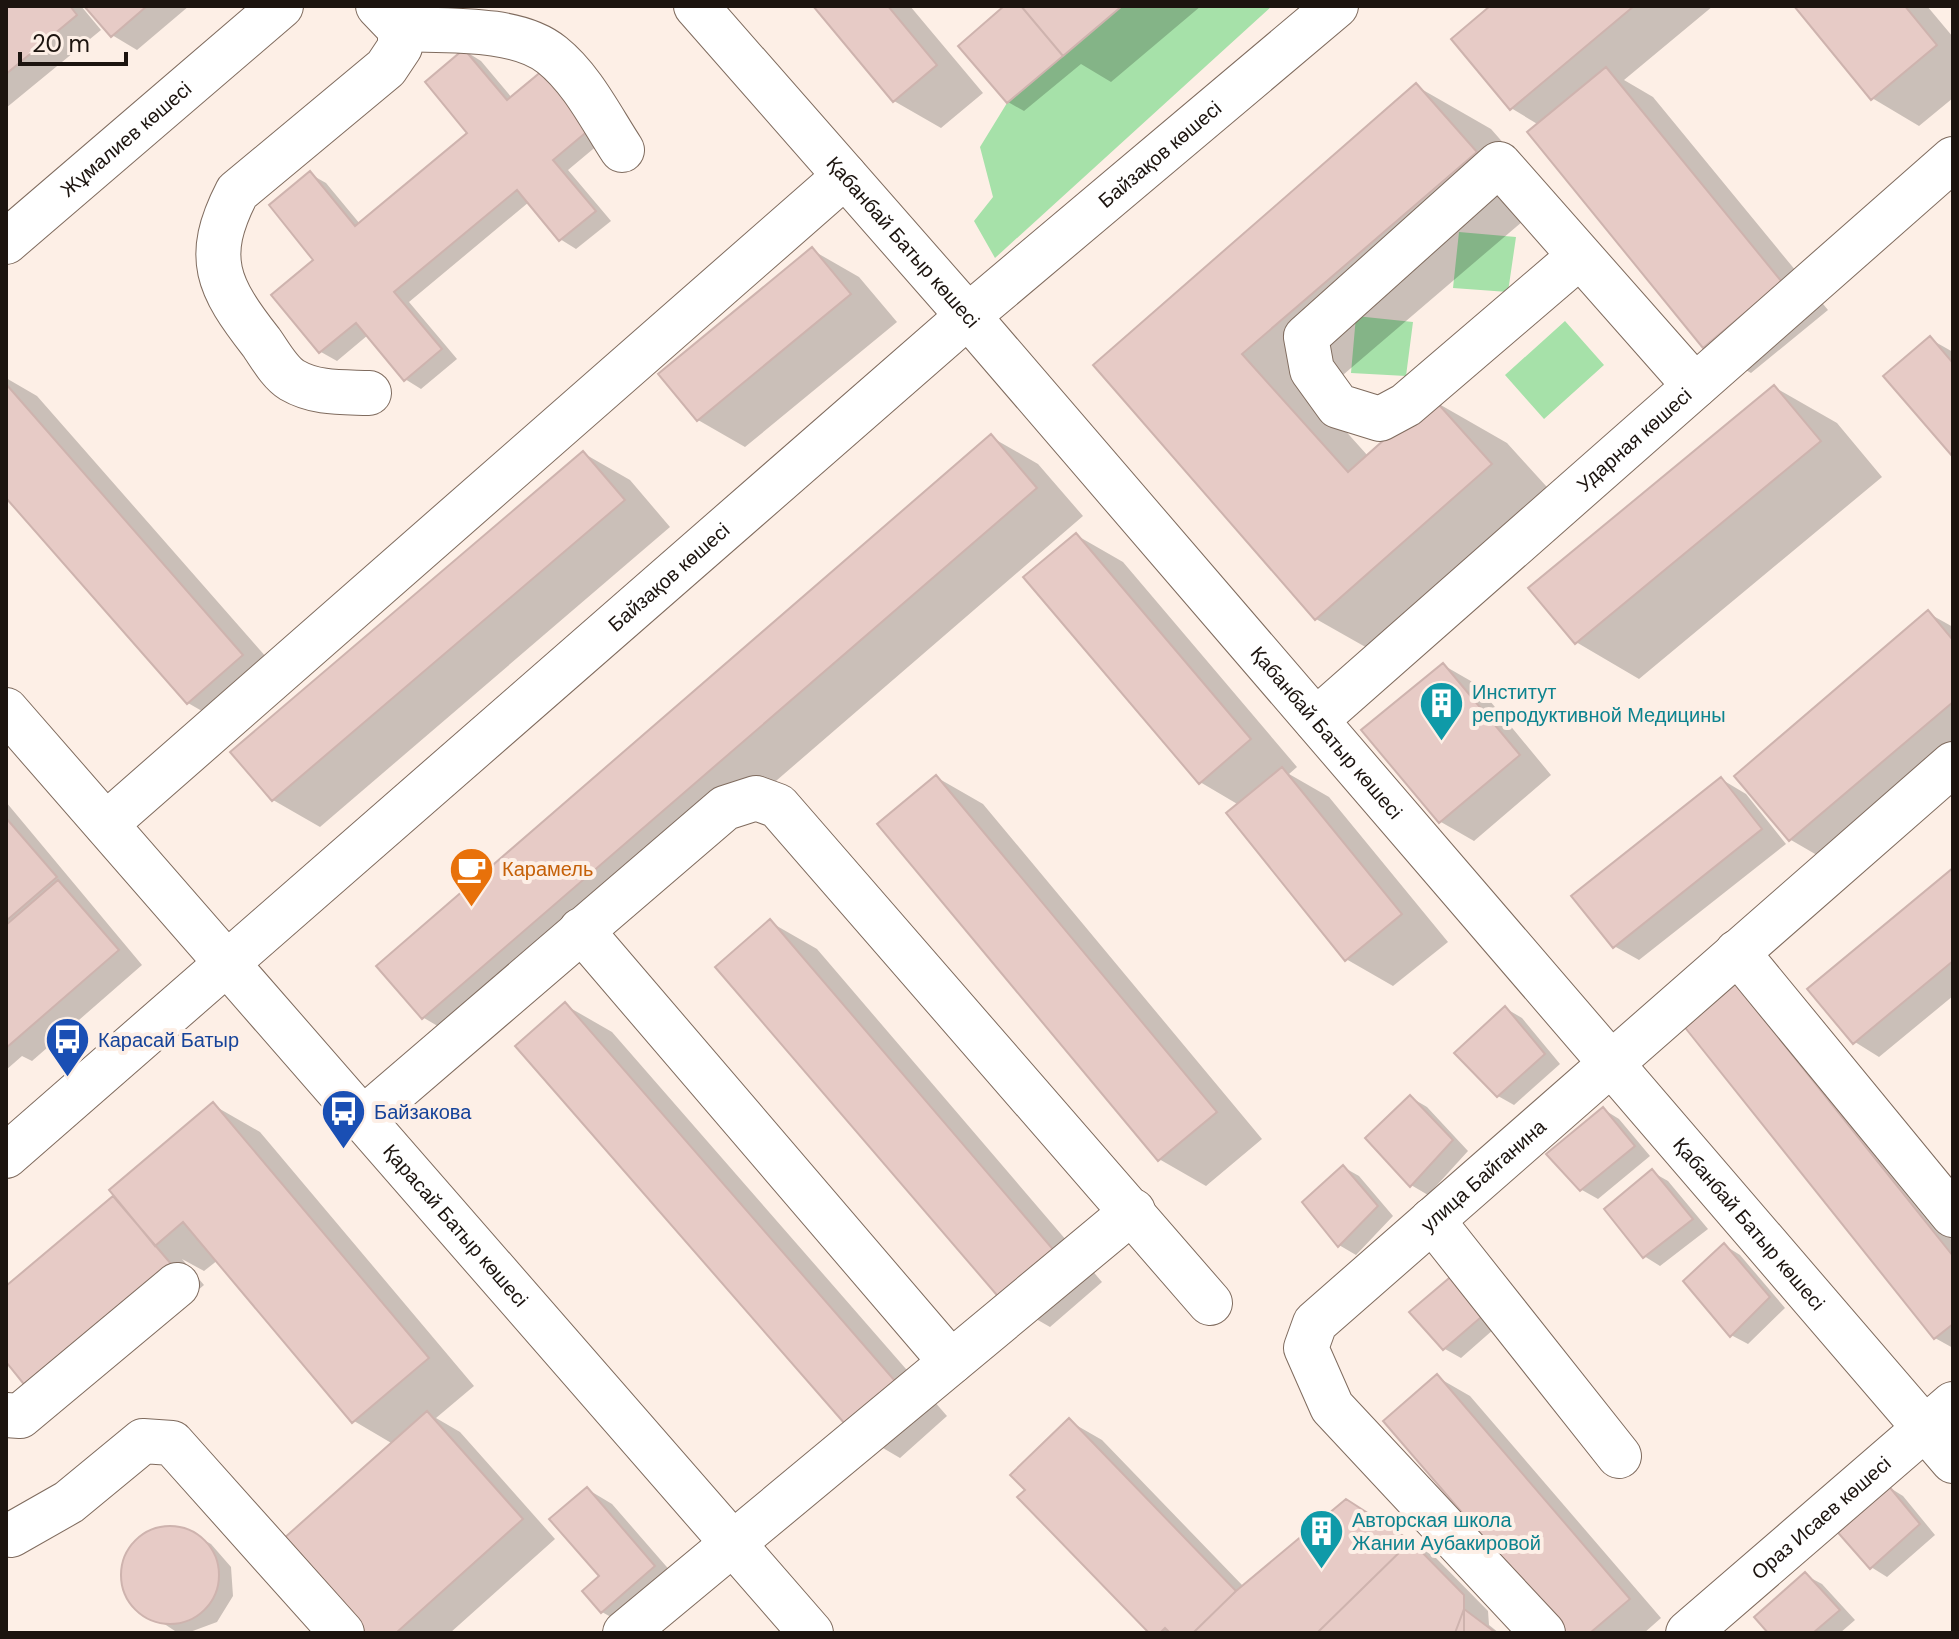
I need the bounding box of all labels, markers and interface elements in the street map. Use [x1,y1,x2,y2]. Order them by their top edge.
scale bar [20,16,126,66]
text: 20 m [32,28,90,59]
street label: Жұмалиев көшесі [55,76,197,203]
street label: Байзақов көшесі [1093,95,1227,214]
street label: Қабанбай Батыр көшесі [821,151,985,333]
street label: Ударная көшесі [1571,382,1697,497]
street label: Байзақов көшесі [603,517,735,637]
street label: Қабанбай Батыр көшесі [1245,641,1408,824]
building icon: Институт репродуктивной Медицины [1417,679,1465,742]
place label: Институт репродуктивной Медицины [1472,679,1726,728]
cafe icon: Карамель [447,845,495,908]
place label: Карамель [502,856,593,882]
bus stop icon: Карасай Батыр [43,1016,91,1079]
place label: Карасай Батыр [98,1027,239,1053]
bus stop icon: Байзакова [319,1088,367,1151]
place label: Байзакова [374,1099,472,1125]
street label: улица Байганина [1415,1113,1552,1237]
street label: Қабанбай Батыр көшесі [1667,1132,1831,1316]
street label: Қарасай Батыр көшесі [377,1139,534,1312]
street label: Ораз Исаев көшесі [1746,1450,1896,1585]
building icon: Авторская школа Жании Аубакировой [1297,1507,1345,1570]
place label: Авторская школа Жании Аубакировой [1352,1507,1541,1556]

